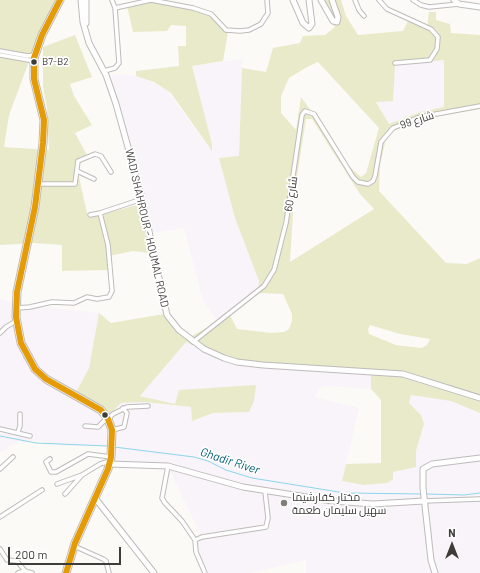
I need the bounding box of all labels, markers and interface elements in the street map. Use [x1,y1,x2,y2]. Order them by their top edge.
place label: B7-B2 [42,56,69,68]
marker: B7-B2 [29,57,39,67]
street label: شارع 99 [398,108,436,132]
street label: WADI SHAHROUR - HOUMAL ROAD [122,148,172,308]
street label: شارع 60 [282,175,300,213]
unlabelled marker [100,410,110,420]
water label: Ghadir River [199,445,261,477]
place label: مختار كفارشيما سهيل سليمان طعمة [292,490,386,516]
marker: مختار كفارشيما سهيل سليمان طعمة [279,498,289,508]
north arrow [432,525,472,565]
text: N [448,526,456,539]
scale bar [10,539,123,565]
text: 200 m [15,547,47,561]

